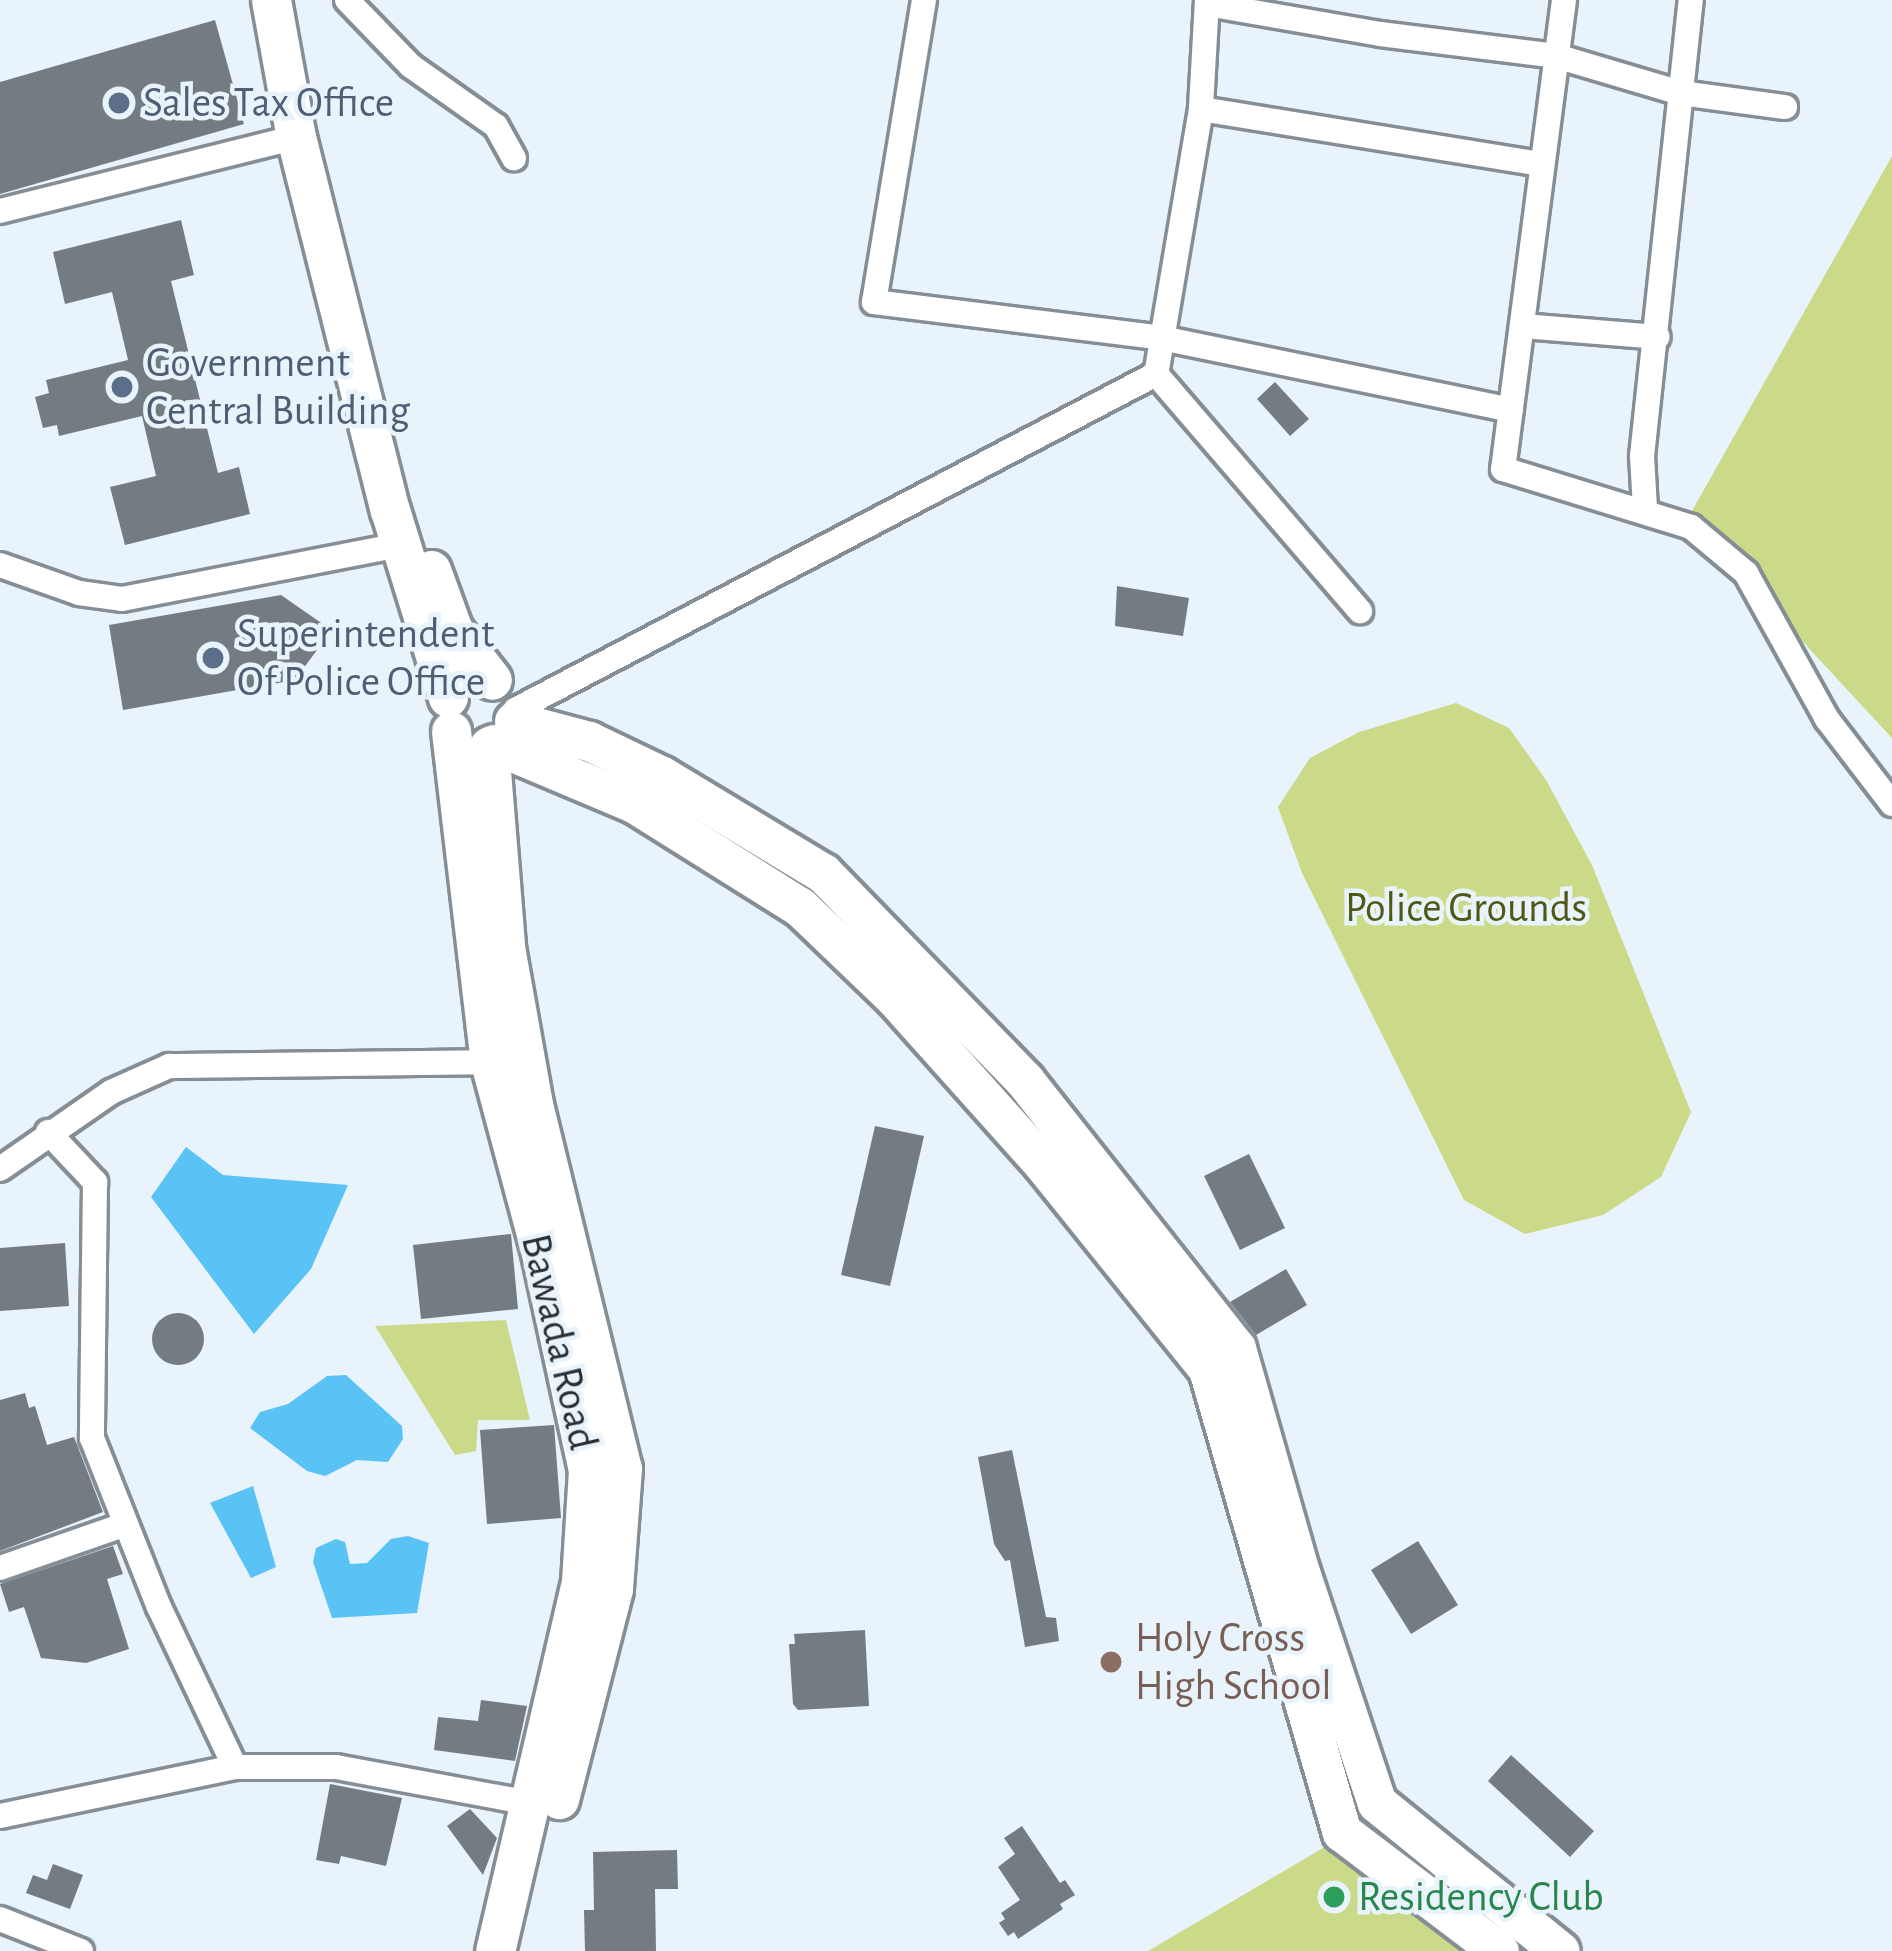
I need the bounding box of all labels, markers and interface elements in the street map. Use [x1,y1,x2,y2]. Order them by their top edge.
place label: Sales Tax Office [143,78,394,128]
marker: Sales Tax Office [106,90,132,116]
place label: Government Central Building [146,338,410,436]
marker: Government Central Building [109,374,135,400]
place label: Superintendent Of Police Office [237,609,494,708]
marker: Superintendent Of Police Office [200,645,226,671]
park label: Police Grounds [1345,883,1587,933]
street label: Bawada Road [510,1229,608,1455]
place label: Holy Cross High School [1135,1613,1332,1712]
marker: Holy Cross High School [1098,1649,1124,1675]
place label: Residency Club [1358,1872,1604,1922]
marker: Residency Club [1321,1884,1347,1910]

